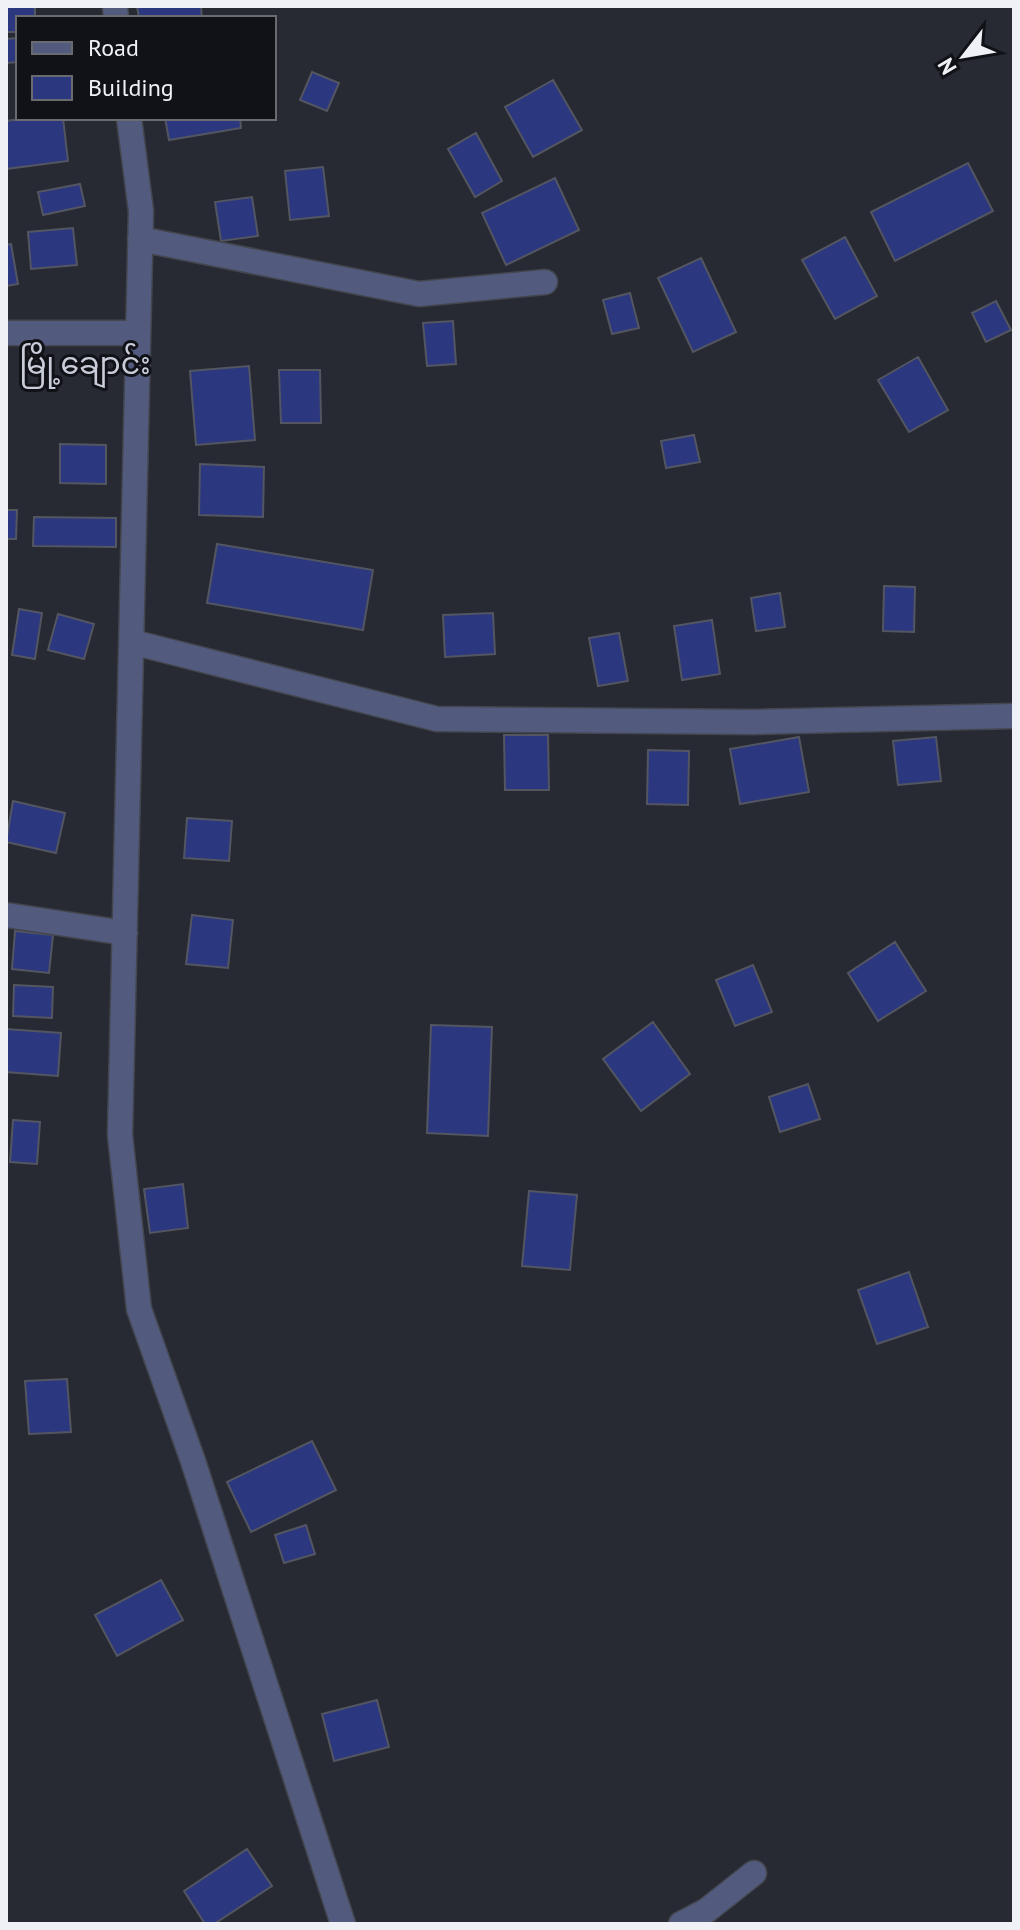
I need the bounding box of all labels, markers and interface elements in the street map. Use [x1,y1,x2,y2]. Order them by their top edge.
legend [16,16,276,120]
north arrow [924,16,1004,96]
text: Road [88,32,139,63]
text: N [931,53,963,80]
text: Building [88,72,174,103]
district label: မြို့ချောင်း [19,342,151,389]

